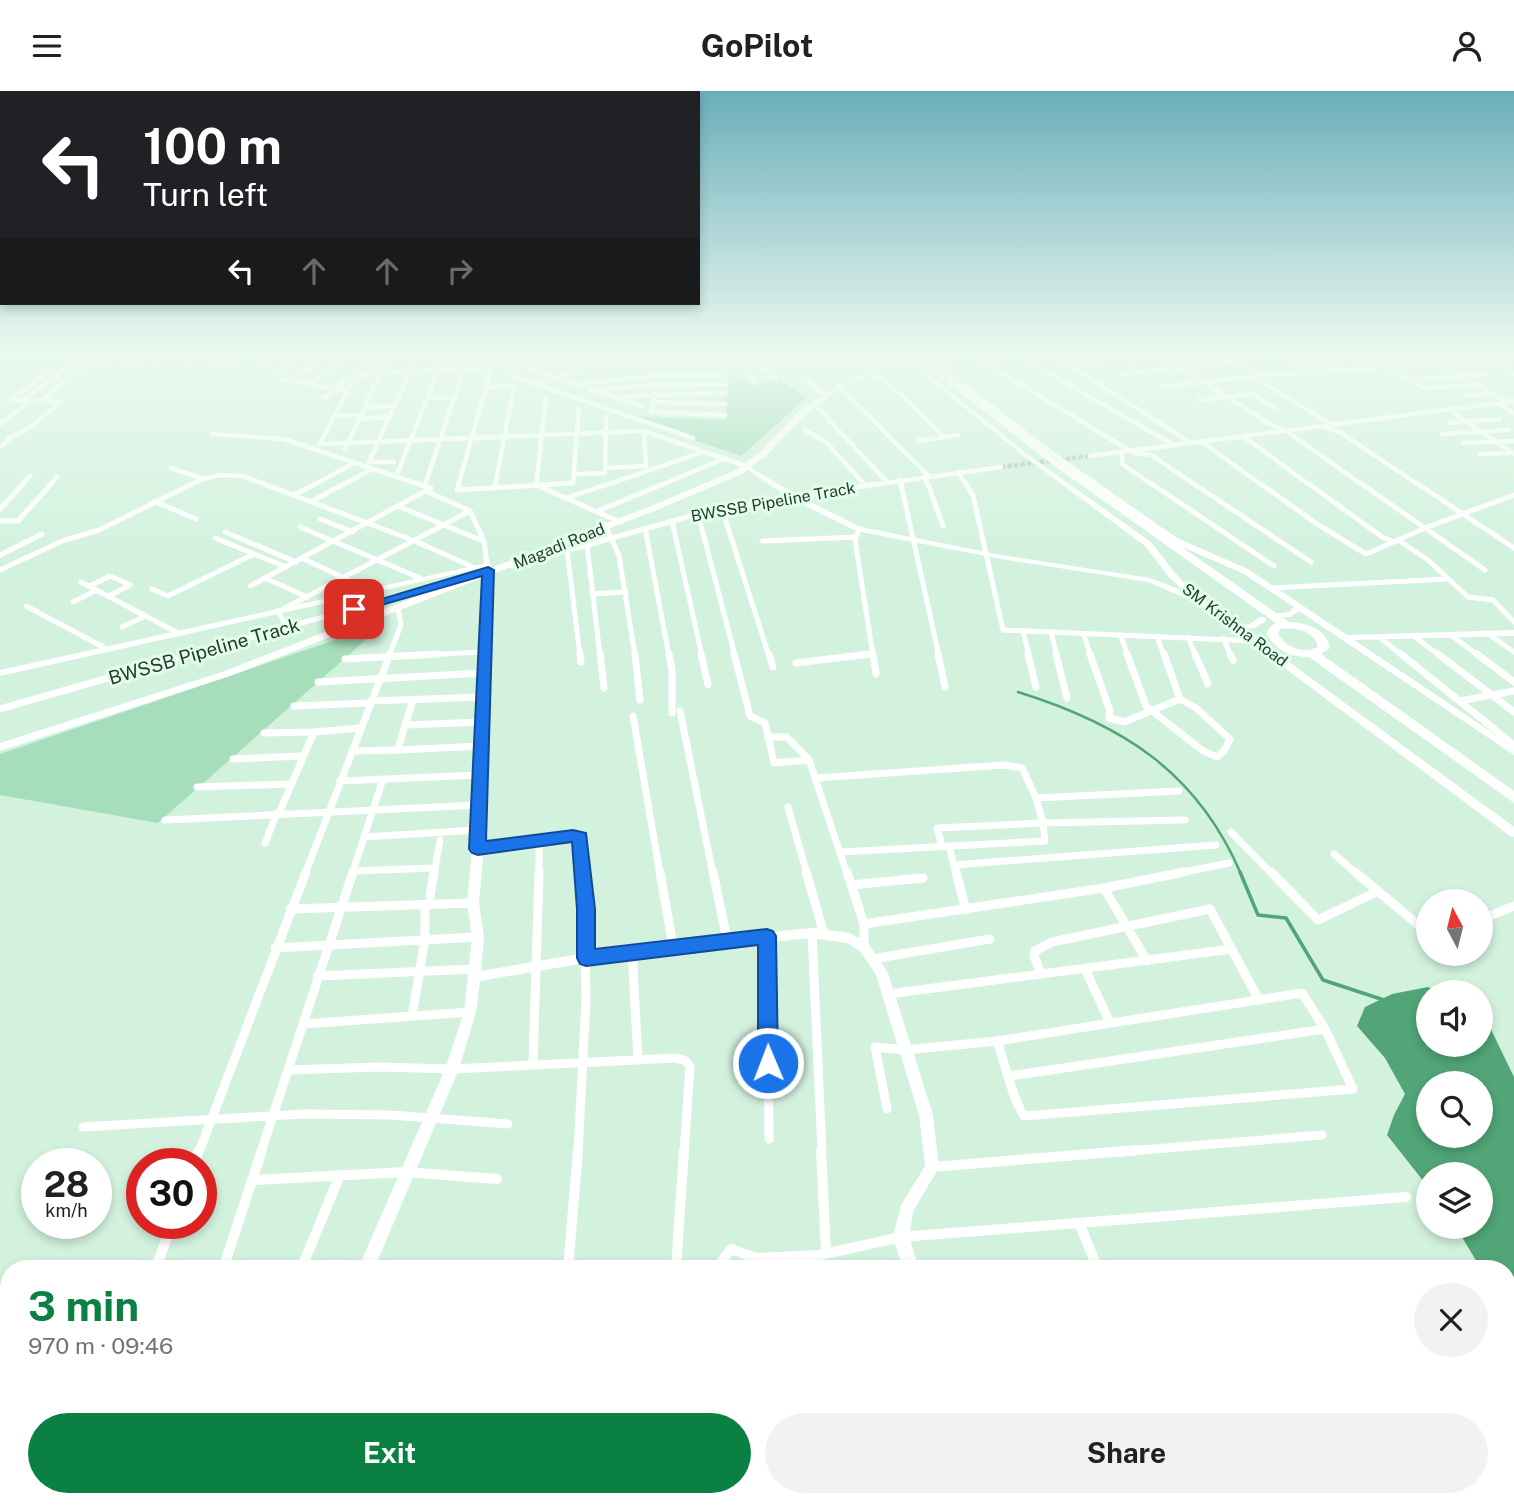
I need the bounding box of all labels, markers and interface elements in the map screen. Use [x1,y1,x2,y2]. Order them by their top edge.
icon: menu [28,27,66,65]
text: GoPilot [701,27,813,64]
icon: person [1448,27,1486,65]
text: 100 m [143,117,282,175]
icon: left [28,119,119,210]
text: Turn left [143,176,268,213]
icon: left [222,252,260,290]
icon: ahead [295,252,333,290]
icon: ahead [368,252,406,290]
icon: right [441,252,479,290]
street label: BWSSB Pipeline Track [689,478,857,526]
street label: Magadi Road [511,519,607,573]
pin [324,579,384,639]
street label: SM Krishna Road [1179,579,1291,671]
icon: arrive [335,590,373,628]
street label: BWSSB Pipeline Track [106,613,302,689]
north arrow [1416,889,1493,966]
map controls [1416,889,1493,1239]
button: sound [1416,980,1493,1057]
position arrow [731,1026,805,1100]
button: search [1416,1071,1493,1148]
speed limit sign: 30 [126,1148,217,1239]
button: layers [1416,1162,1493,1239]
text: 28 [44,1164,89,1205]
text: km/h [45,1200,88,1221]
text: 3 min [28,1281,139,1330]
button: close [1414,1283,1488,1357]
text: 970 m · 09:46 [28,1332,173,1359]
button: Exit [28,1413,751,1493]
button: Share [765,1413,1488,1493]

